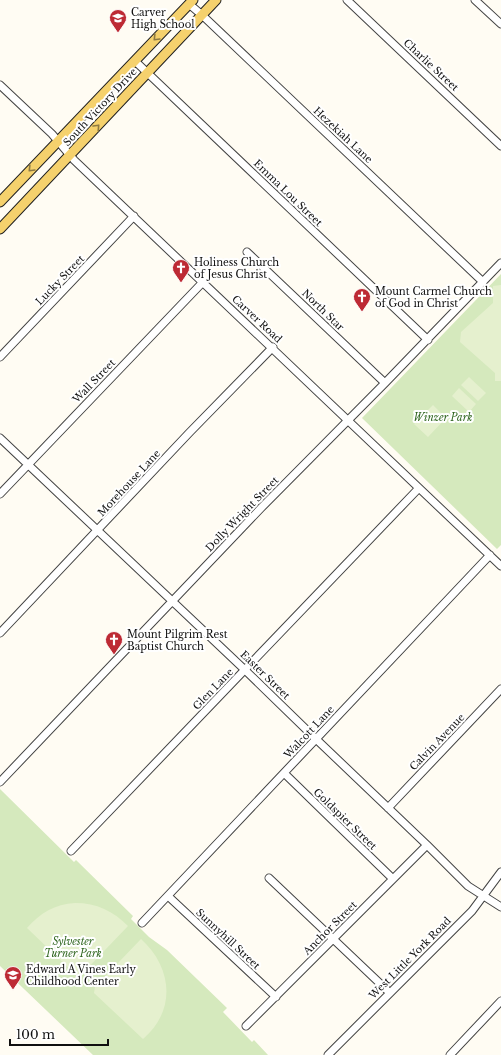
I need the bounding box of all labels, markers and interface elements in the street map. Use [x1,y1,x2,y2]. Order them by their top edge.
place label: Carver High School [131,6,194,31]
school or university icon: Carver High School [108,8,128,33]
one-way arrow [154,33,161,41]
street label: Charlie Street [401,36,461,94]
street label: South Victory Drive [60,65,140,149]
street label: Hezekiah Lane [311,104,376,166]
one-way arrow [92,124,99,131]
street label: Emma Lou Street [251,157,325,229]
one-way arrow [28,164,36,172]
street label: Lucky Street [33,252,87,308]
place label: Holiness Church of Jesus Christ [194,256,279,281]
church icon: Holiness Church of Jesus Christ [171,258,191,283]
place label: Mount Carmel Church of God in Christ [375,285,492,310]
street label: North Star [299,287,347,334]
church icon: Mount Carmel Church of God in Christ [352,287,372,312]
street label: Carver Road [229,292,285,346]
street label: Wall Street [69,356,118,406]
park label: Winzer Park [414,411,472,424]
street label: Morehouse Lane [95,447,163,519]
street label: Dolly Wright Street [203,474,281,554]
place label: Mount Pilgrim Rest Baptist Church [127,628,228,653]
church icon: Mount Pilgrim Rest Baptist Church [104,630,124,655]
street label: Easter Street [237,648,293,702]
street label: Glen Lane [190,665,236,713]
street label: Walcott Lane [281,703,337,762]
street label: Calvin Avenue [407,711,467,773]
street label: Goldspier Street [311,785,380,853]
street label: Anchor Street [300,898,360,958]
street label: Sunnyhill Street [193,906,263,972]
street label: West Little York Road [366,914,454,1002]
park label: Sylvester Turner Park [44,935,102,960]
place label: Edward A Vines Early Childhood Center [26,963,137,988]
school or university icon: Edward A Vines Early Childhood Center [3,965,23,990]
scale bar [10,1021,108,1047]
text: 100 m [16,1027,55,1042]

